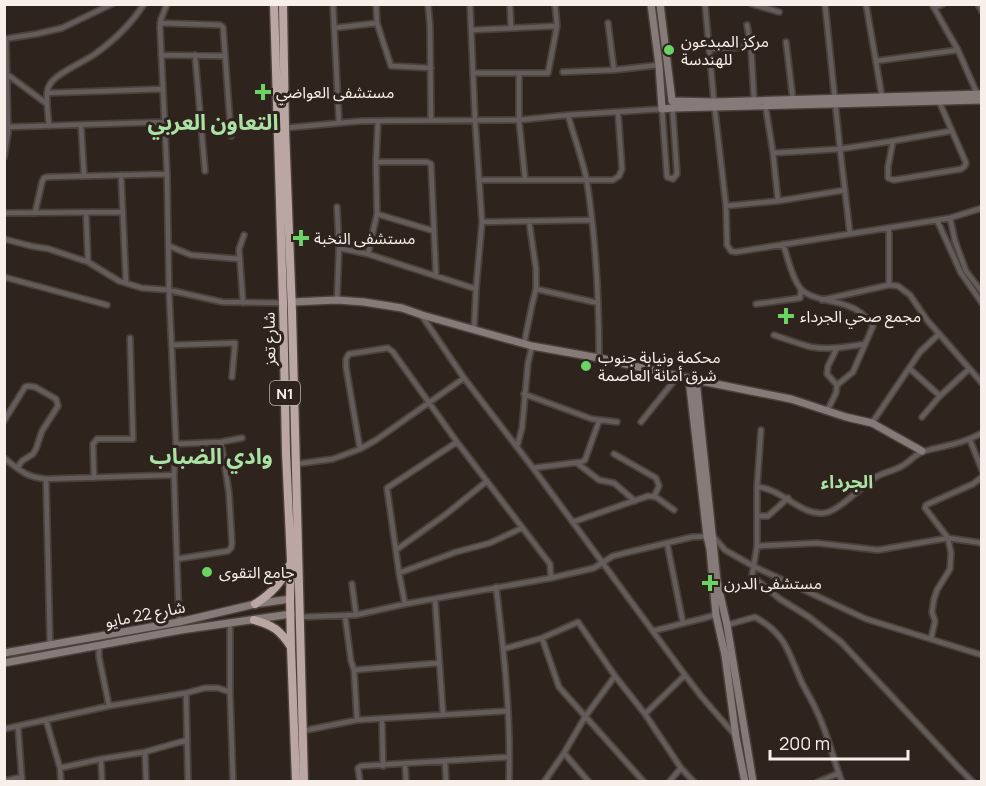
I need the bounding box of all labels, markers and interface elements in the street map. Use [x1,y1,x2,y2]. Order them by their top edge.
place label: مركز المبدعون للهندسة [681,30,769,70]
marker: مركز المبدعون للهندسة [662,43,676,57]
place label: مستشفى العواضي [276,81,394,105]
marker: مستشفى العواضي [254,83,272,101]
district label: التعاون العربي [148,107,278,140]
place label: مستشفى النخبة [314,227,415,249]
marker: مستشفى النخبة [292,229,310,247]
place label: مجمع صحي الجرداء [800,305,921,329]
marker: مجمع صحي الجرداء [777,307,795,325]
street label: شارع تعز [258,312,282,367]
place label: محكمة ونيابة جنوب شرق أمانة العاصمة [598,346,721,386]
marker: محكمة ونيابة جنوب شرق أمانة العاصمة [579,359,593,373]
road number: N1 [270,381,300,405]
district label: وادي الضباب [149,441,273,474]
district label: الجرداء [821,469,873,493]
place label: جامع التقوى [219,561,295,585]
marker: جامع التقوى [200,565,214,579]
place label: مستشفى الدرن [724,572,822,594]
marker: مستشفى الدرن [701,574,719,592]
street label: شارع 22 مايو [103,595,187,635]
scale bar [770,723,908,761]
text: 200 m [779,731,830,755]

